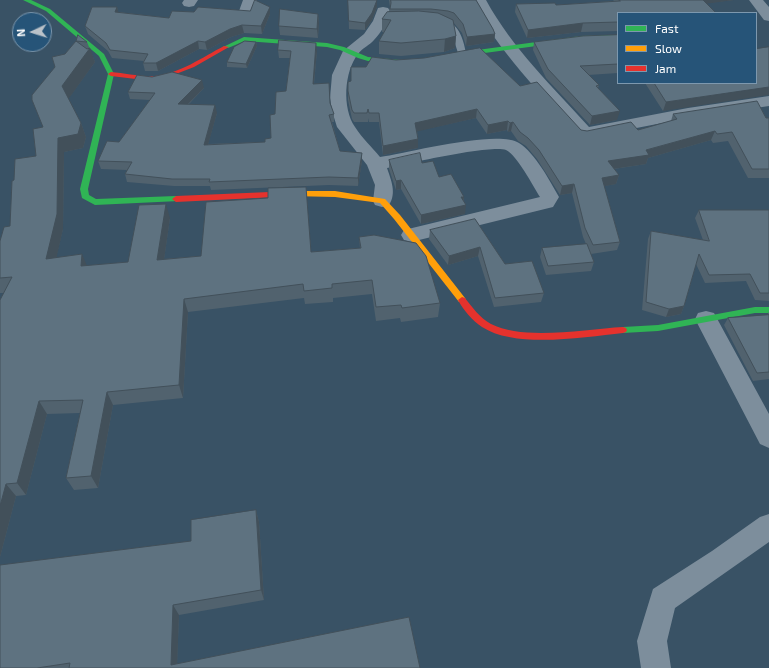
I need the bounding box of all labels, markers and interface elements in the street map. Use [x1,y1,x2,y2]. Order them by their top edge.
north arrow [12,12,52,52]
legend [617,12,757,84]
text: Fast [655,21,678,35]
text: N [14,28,27,37]
text: Slow [655,41,682,55]
text: Jam [655,61,676,75]

